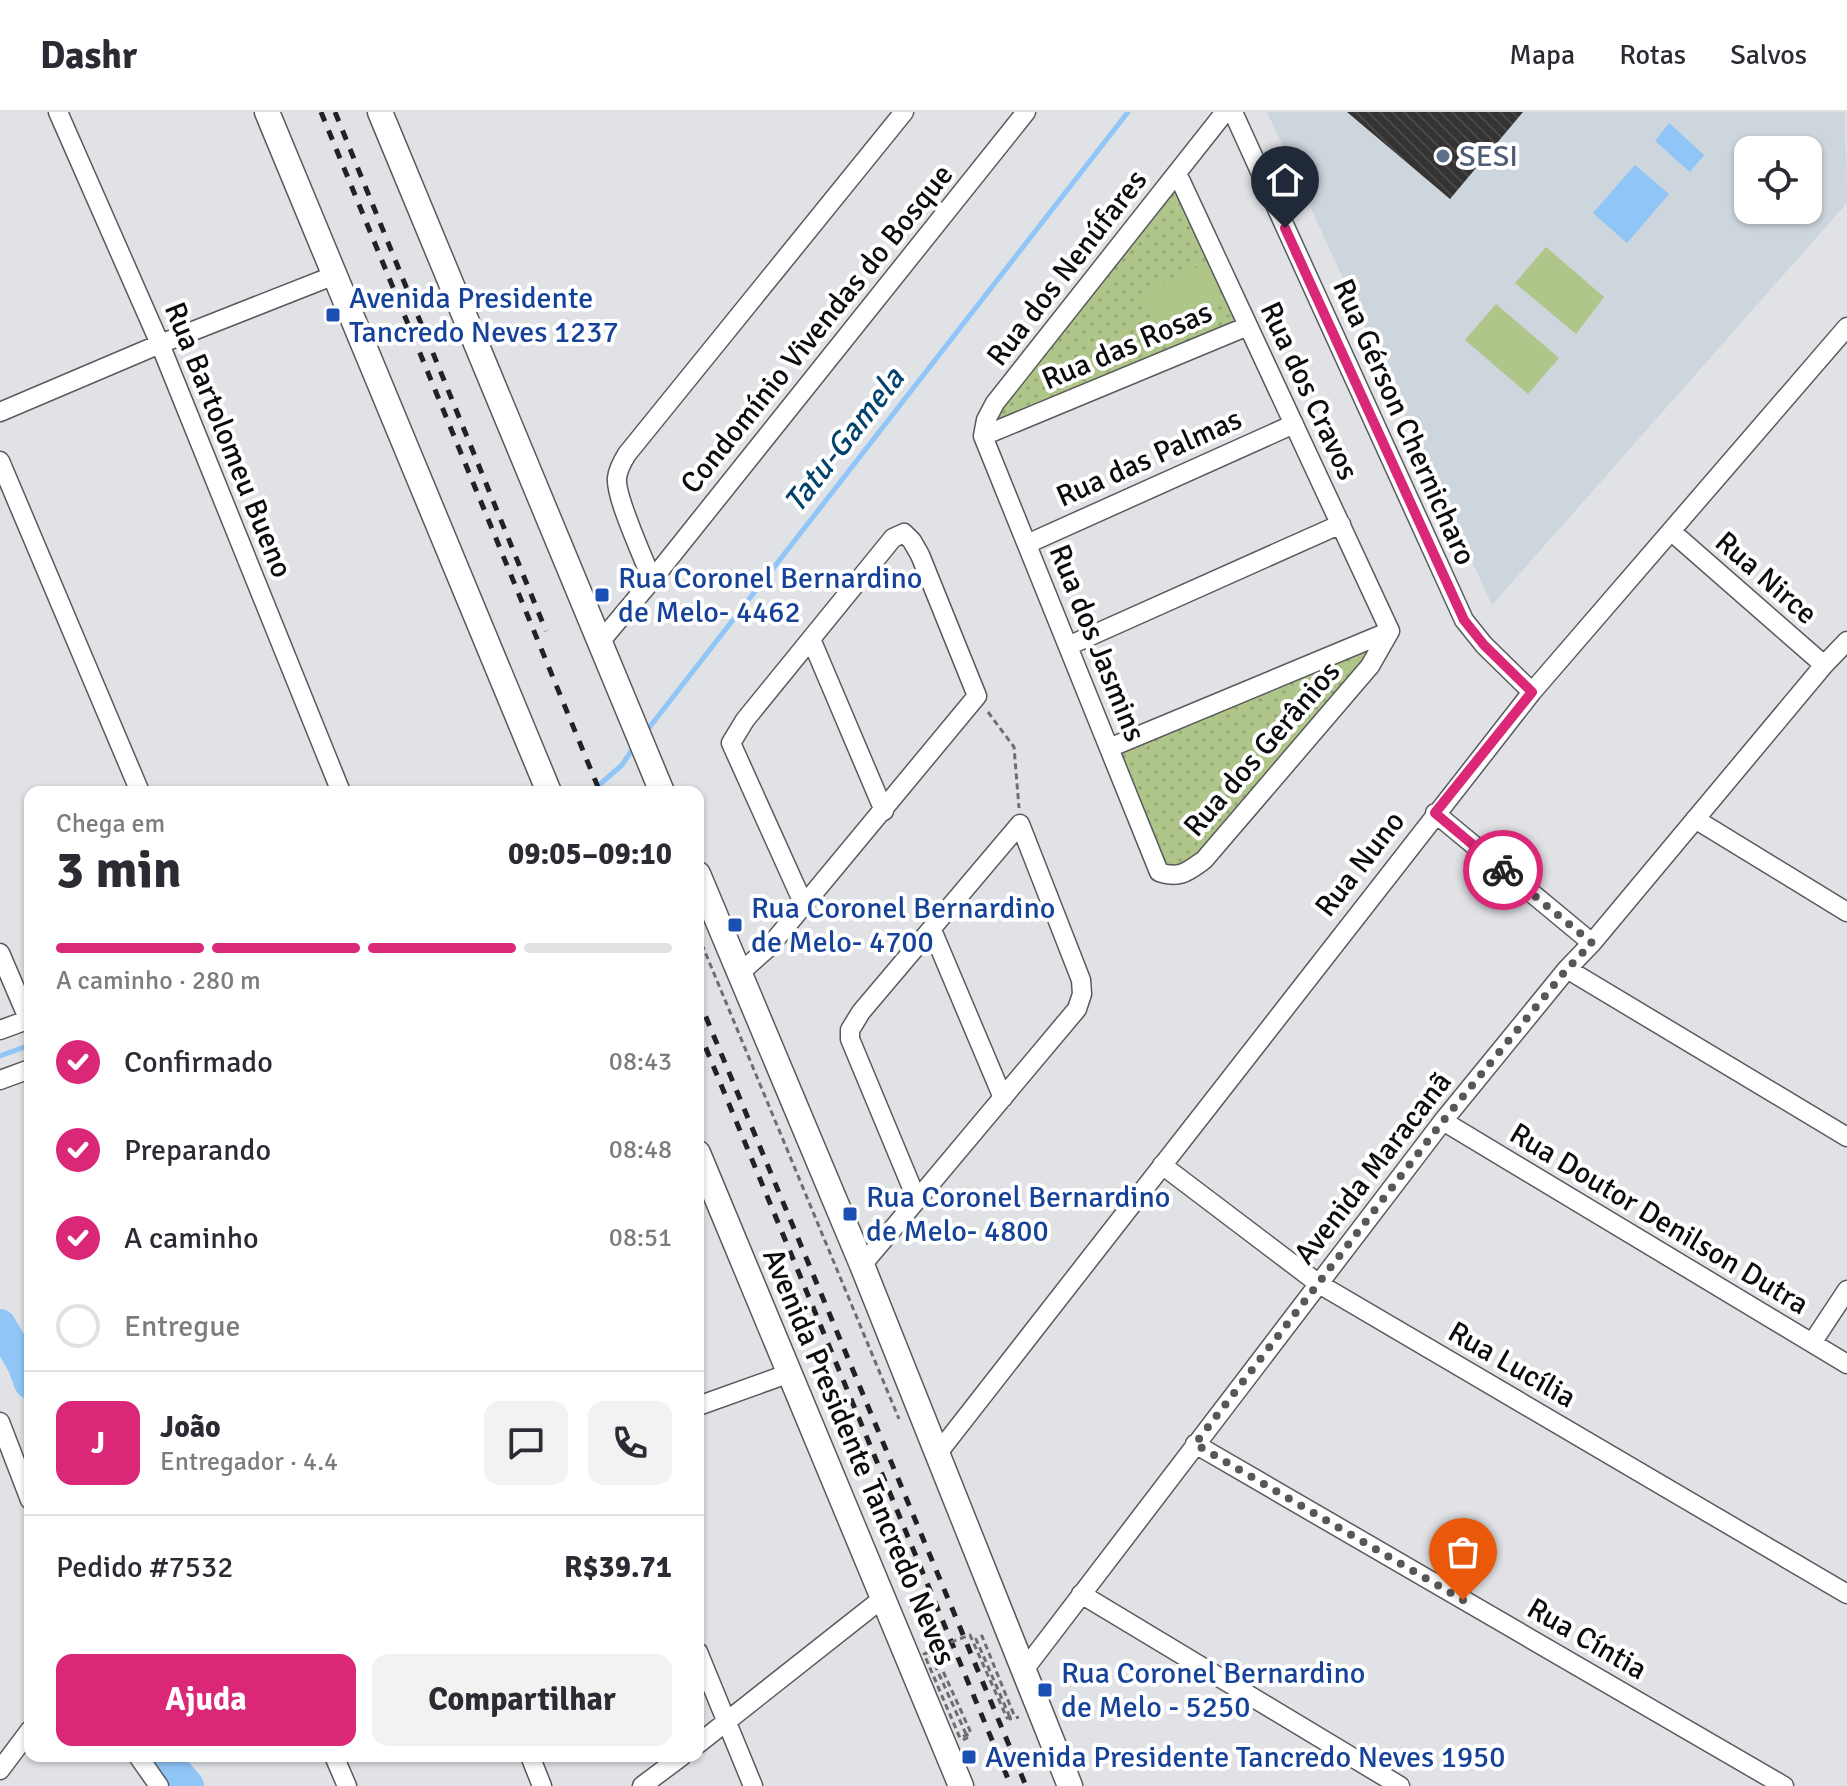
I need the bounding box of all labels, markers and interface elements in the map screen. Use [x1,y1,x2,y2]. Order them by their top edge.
text: Dashr [40,32,137,79]
text: Mapa [1509,38,1575,72]
text: Rotas [1619,38,1686,72]
text: Salvos [1730,38,1807,72]
map controls [1734,136,1822,224]
button: locate [1734,136,1822,224]
place label: SESI [1459,138,1518,175]
pin [1251,146,1319,228]
marker: SESI [1434,147,1452,165]
street label: Condomínio Vivendas do Bosque [673,157,961,501]
icon: home [1263,158,1307,202]
street label: Rua dos Nenúfares [979,162,1155,374]
street label: Rua Gérson Chernicharo [1324,273,1484,571]
place label: Avenida Presidente Tancredo Neves 1237 [349,280,619,351]
street label: Rua das Rosas [1036,294,1218,398]
street label: Rua dos Cravos [1252,296,1366,486]
street label: Rua Bartolomeu Bueno [156,297,300,583]
marker: Avenida Presidente Tancredo Neves 1237 [324,306,342,324]
water label: Tatu-Gamela [775,359,913,520]
street label: Rua das Palmas [1051,401,1247,515]
street label: Rua Nirce [1707,524,1825,632]
street label: Rua dos Jasmins [1041,539,1153,747]
place label: Rua Coronel Bernardino de Melo- 4462 [618,560,922,631]
marker: Rua Coronel Bernardino de Melo- 4462 [593,586,611,604]
street label: Rua dos Gerânios [1176,654,1348,844]
street label: Rua Nuno [1307,804,1413,924]
text: Chega em [56,808,165,840]
courier [1463,830,1543,910]
text: 09:05–09:10 [508,836,672,873]
text: 3 min [56,838,182,902]
icon: bike [1481,848,1525,892]
place label: Rua Coronel Bernardino de Melo- 4700 [751,890,1055,961]
marker: Rua Coronel Bernardino de Melo- 4700 [726,916,744,934]
text: A caminho · 280 m [56,965,261,997]
icon: check [56,1040,100,1084]
text: Confirmado [124,1044,273,1081]
text: 08:43 [609,1046,672,1078]
street label: Avenida Maracanã [1286,1064,1460,1272]
street label: Rua Doutor Denilson Dutra [1503,1115,1815,1323]
icon: check [56,1128,100,1172]
text: Preparando [124,1132,271,1169]
text: 08:48 [609,1134,672,1166]
place label: Rua Coronel Bernardino de Melo- 4800 [866,1179,1170,1250]
marker: Rua Coronel Bernardino de Melo- 4800 [841,1205,859,1223]
icon: check [56,1216,100,1260]
text: A caminho [124,1220,259,1257]
text: 08:51 [609,1222,672,1254]
street label: Avenida Presidente Tancredo Neves [754,1243,964,1671]
text: Entregue [124,1308,241,1345]
street label: Rua Lucília [1442,1314,1582,1416]
button: chat [484,1401,568,1485]
button: phone [588,1401,672,1485]
text: João [160,1409,221,1446]
text: J [91,1425,105,1462]
text: Entregador · 4.4 [160,1446,338,1478]
pin [1429,1518,1497,1600]
icon: bag [1441,1530,1485,1574]
text: Pedido #7532 [56,1549,233,1586]
text: R$39.71 [564,1549,672,1586]
street label: Rua Cíntia [1520,1590,1654,1688]
button: Ajuda [56,1654,356,1746]
button: Compartilhar [372,1654,672,1746]
place label: Rua Coronel Bernardino de Melo - 5250 [1061,1655,1365,1726]
marker: Rua Coronel Bernardino de Melo - 5250 [1036,1681,1054,1699]
place label: Avenida Presidente Tancredo Neves 1950 [985,1739,1506,1776]
marker: Avenida Presidente Tancredo Neves 1950 [960,1748,978,1766]

